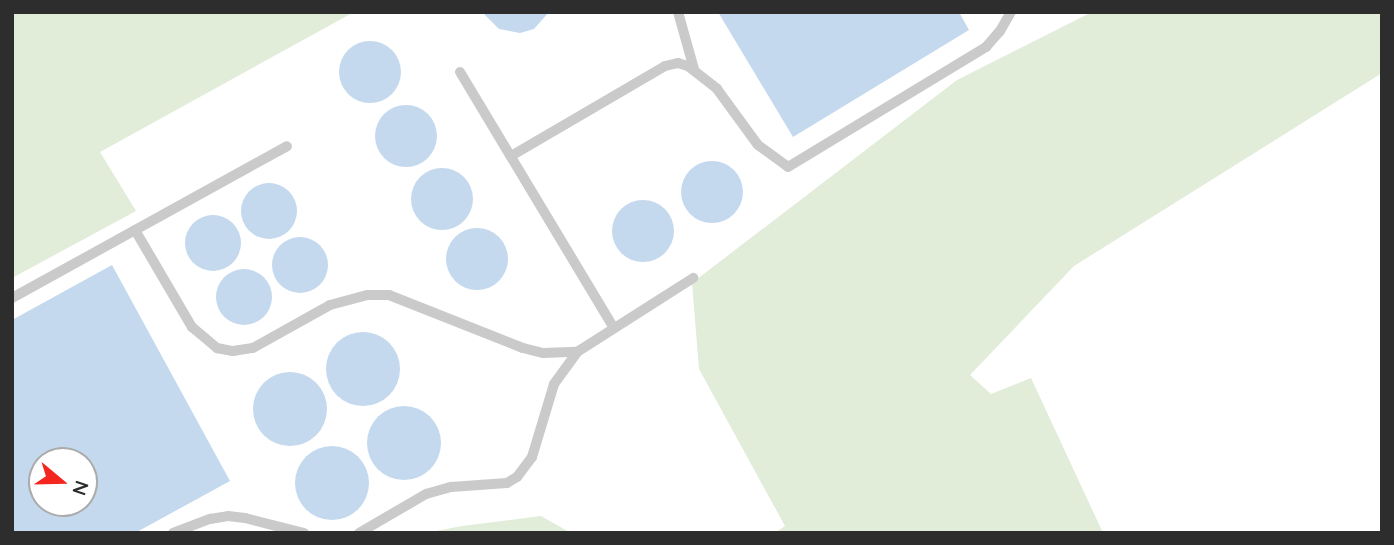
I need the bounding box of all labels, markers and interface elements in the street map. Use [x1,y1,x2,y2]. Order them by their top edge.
north arrow [28,447,98,517]
text: N [67,478,95,499]

